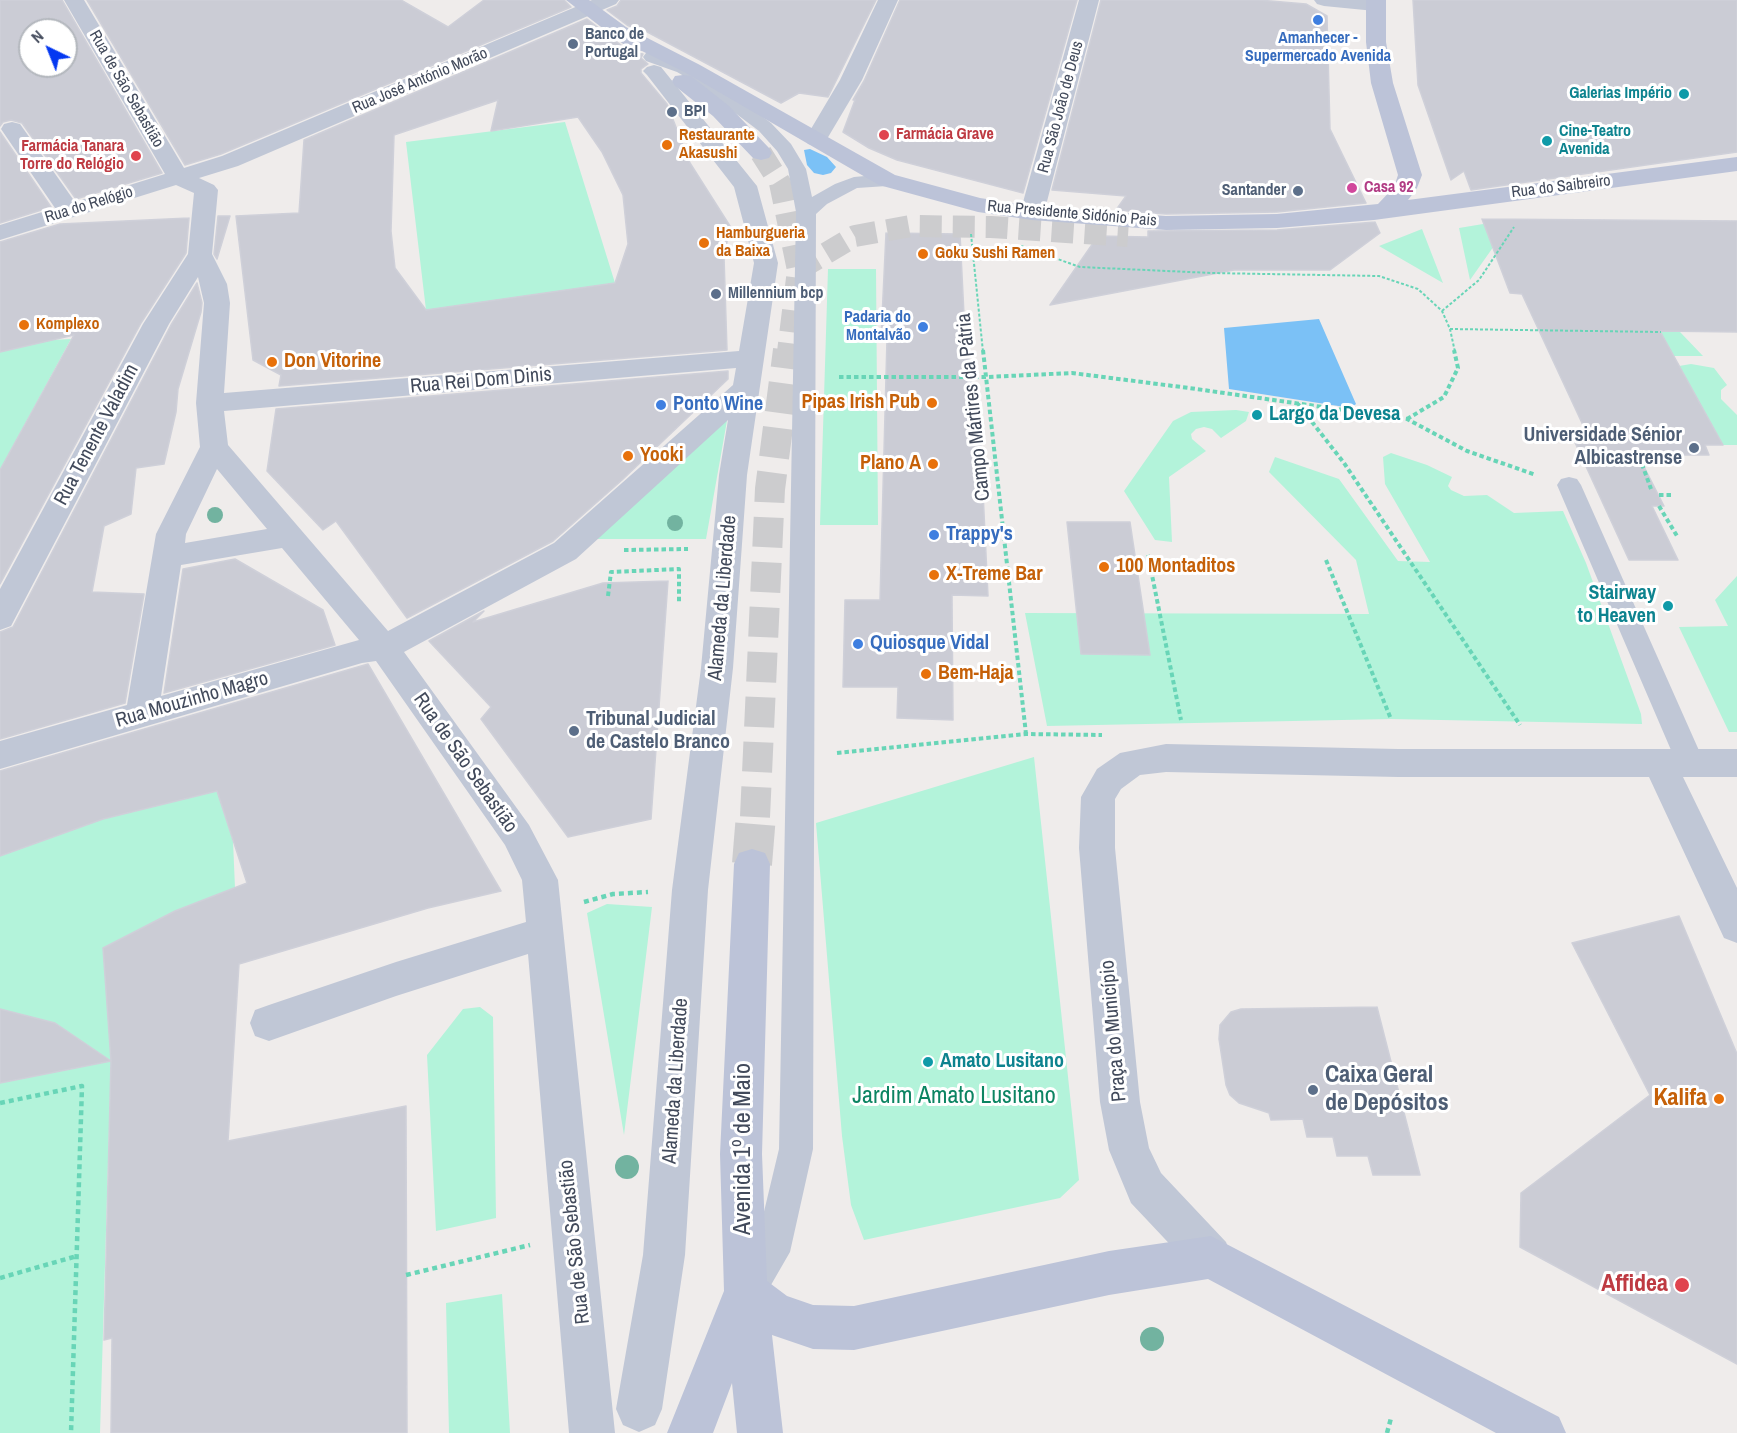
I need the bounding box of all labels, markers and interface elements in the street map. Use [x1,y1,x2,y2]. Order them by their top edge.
marker: Amanhecer - Supermercado Avenida [1311,13,1325,27]
north arrow [18,18,78,78]
text: N [26,25,48,48]
place label: Banco de Portugal [585,25,644,63]
street label: Rua de São Sebastião [85,27,167,151]
place label: Amanhecer - Supermercado Avenida [1245,29,1391,67]
marker: Banco de Portugal [566,37,580,51]
street label: Rua São João de Deus [1034,39,1088,175]
street label: Rua José António Morão [349,44,491,118]
place label: Galerias Império [1569,84,1672,104]
marker: Galerias Império [1677,87,1691,101]
place label: BPI [684,102,706,122]
marker: BPI [665,105,679,119]
place label: Cine-Teatro Avenida [1559,122,1631,160]
place label: Farmácia Grave [896,125,994,145]
place label: Restaurante Akasushi [679,126,755,164]
marker: Farmácia Grave [877,128,891,142]
marker: Cine-Teatro Avenida [1540,134,1554,148]
place label: Farmácia Tanara Torre do Relógio [20,137,124,175]
marker: Restaurante Akasushi [660,138,674,152]
marker: Farmácia Tanara Torre do Relógio [129,149,143,163]
street label: Rua do Saibreiro [1510,171,1612,203]
place label: Casa 92 [1364,178,1414,198]
place label: Santander [1222,181,1286,201]
marker: Casa 92 [1345,181,1359,195]
street label: Rua do Relógio [43,182,135,228]
marker: Santander [1291,184,1305,198]
street label: Rua Presidente Sidónio Pais [987,197,1157,231]
place label: Hamburgueria da Baixa [716,224,805,262]
marker: Hamburgueria da Baixa [697,236,711,250]
place label: Goku Sushi Ramen [935,244,1055,264]
marker: Goku Sushi Ramen [916,247,930,261]
place label: Millennium bcp [728,284,824,304]
marker: Millennium bcp [709,287,723,301]
place label: Padaria do Montalvão [844,308,911,346]
street label: Campo Mártires da Pátria [952,312,996,502]
place label: Komplexo [36,315,99,335]
marker: Komplexo [17,318,31,332]
marker: Padaria do Montalvão [916,320,930,334]
place label: Don Vitorine [284,350,381,374]
marker: Don Vitorine [265,355,279,369]
street label: Rua Tenente Valadim [50,360,144,510]
street label: Rua Rei Dom Dinis [409,363,553,399]
place label: Pipas Irish Pub [802,391,920,415]
place label: Ponto Wine [673,393,763,417]
marker: Pipas Irish Pub [925,396,939,410]
marker: Ponto Wine [654,398,668,412]
place label: Largo da Devesa [1269,403,1400,427]
marker: Largo da Devesa [1250,408,1264,422]
place label: Universidade Sénior Albicastrense [1523,424,1682,471]
marker: Universidade Sénior Albicastrense [1687,441,1701,455]
place label: Yooki [640,444,683,468]
marker: Yooki [621,449,635,463]
place label: Plano A [860,452,921,476]
marker: Plano A [926,457,940,471]
street label: Alameda da Liberdade [704,514,742,682]
place label: Trappy's [946,523,1013,547]
marker: Trappy's [927,528,941,542]
place label: 100 Montaditos [1116,555,1235,579]
marker: 100 Montaditos [1097,560,1111,574]
place label: X-Treme Bar [946,563,1043,587]
marker: X-Treme Bar [927,568,941,582]
place label: Stairway to Heaven [1578,582,1656,629]
marker: Stairway to Heaven [1661,599,1675,613]
place label: Quiosque Vidal [870,632,989,656]
marker: Quiosque Vidal [851,637,865,651]
place label: Bem-Haja [938,662,1014,686]
street label: Rua Mouzinho Magro [113,667,271,733]
marker: Bem-Haja [919,667,933,681]
street label: Rua de São Sebastião [408,689,522,837]
place label: Tribunal Judicial de Castelo Branco [586,708,730,755]
marker: Tribunal Judicial de Castelo Branco [567,724,581,738]
street label: Praça do Município [1096,959,1132,1103]
street label: Alameda da Liberdade [658,997,694,1165]
place label: Amato Lusitano [940,1050,1064,1074]
marker: Amato Lusitano [921,1055,935,1069]
place label: Caixa Geral de Depósitos [1325,1062,1449,1118]
street label: Avenida 1º de Maio [730,1063,758,1235]
park label: Jardim Amato Lusitano [852,1083,1056,1111]
marker: Caixa Geral de Depósitos [1306,1083,1320,1097]
place label: Kalifa [1653,1085,1707,1113]
marker: Kalifa [1712,1092,1726,1106]
street label: Rua de São Sebastião [554,1159,596,1325]
place label: Affidea [1601,1271,1668,1299]
marker: Affidea [1673,1276,1691,1294]

